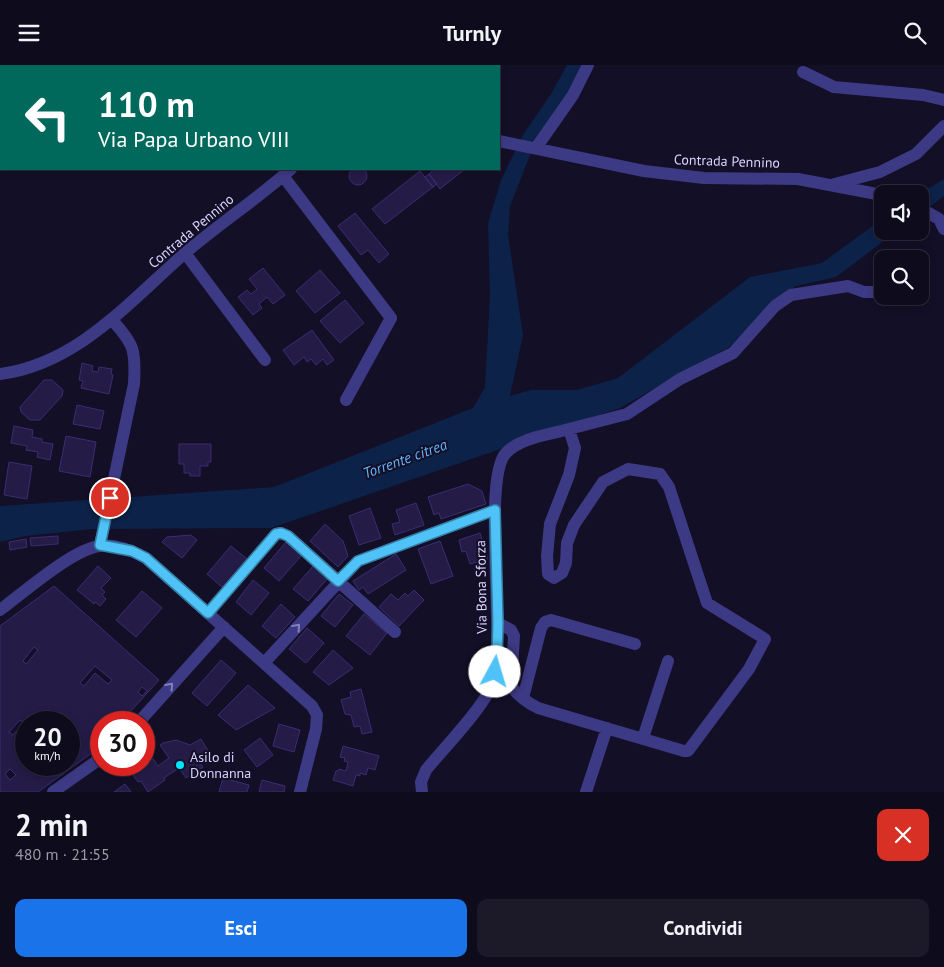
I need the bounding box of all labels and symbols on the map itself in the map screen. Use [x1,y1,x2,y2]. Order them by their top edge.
street label: Contrada Pennino [674,150,780,172]
street label: Contrada Pennino [145,190,237,272]
water label: Torrente citrea [360,434,450,483]
pin [89,477,131,519]
street label: Via Bona Sforza [471,540,491,635]
one-way arrow [291,623,300,632]
position arrow [468,645,520,697]
one-way arrow [165,683,174,692]
speed limit sign: 30 [90,711,155,776]
place label: Asilo di Donnanna [190,748,251,782]
marker: Asilo di Donnanna [174,759,186,771]

